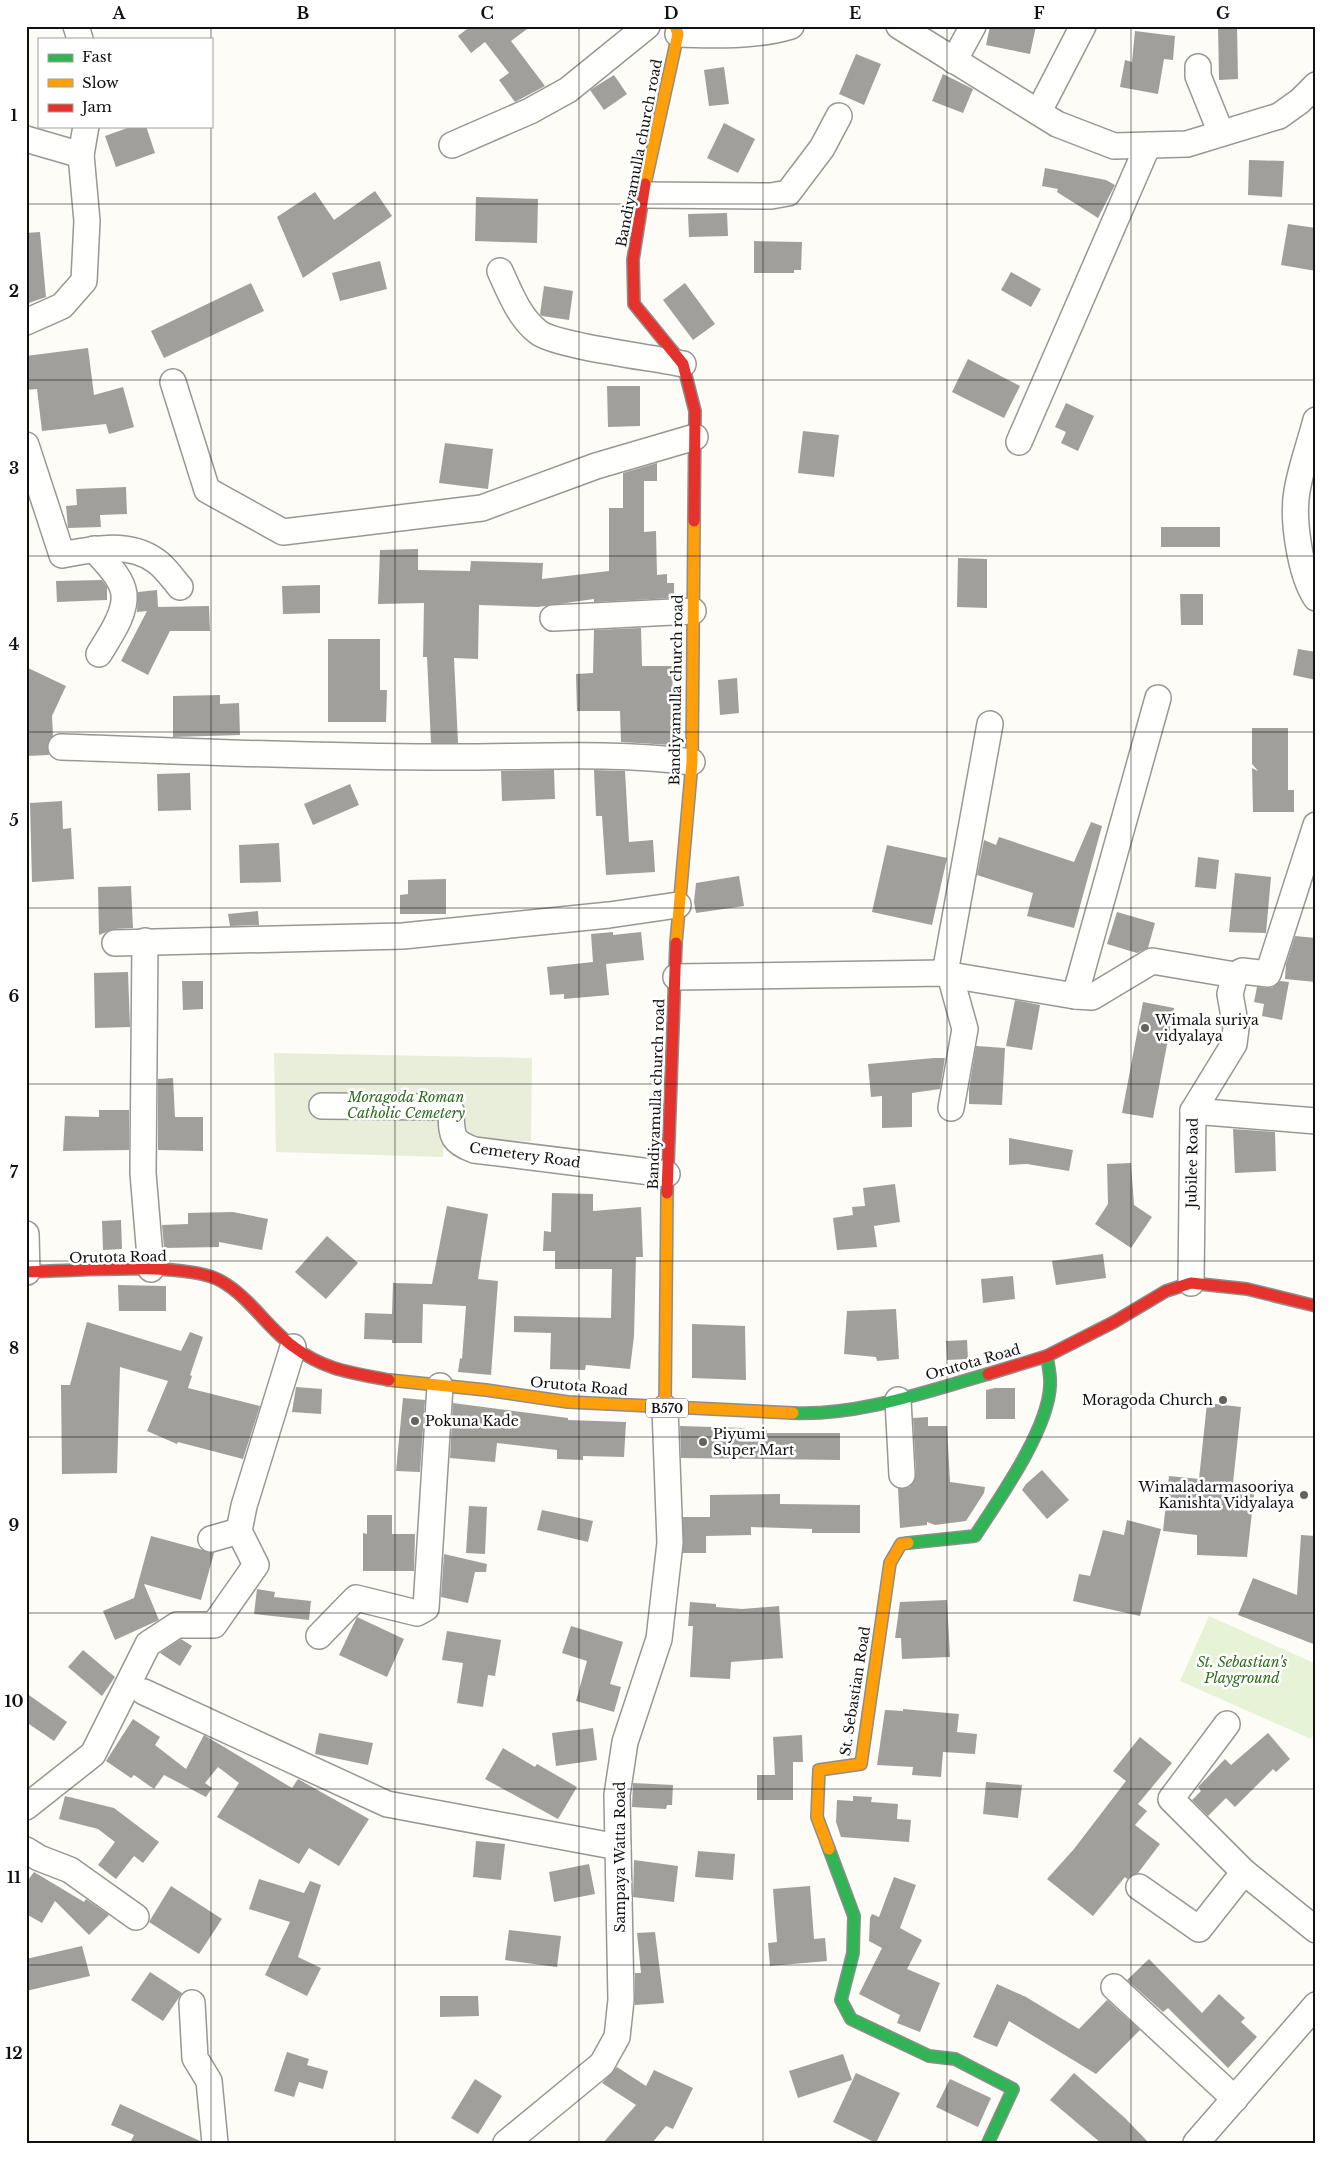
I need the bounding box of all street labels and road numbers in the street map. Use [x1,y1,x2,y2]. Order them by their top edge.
street label: Bandiyamulla church road [612,57,666,248]
street label: Bandiyamulla church road [665,594,687,786]
street label: Bandiyamulla church road [644,998,668,1190]
street label: Jubilee Road [1182,1117,1202,1210]
street label: Cemetery Road [468,1138,582,1172]
street label: Orutota Road [69,1247,168,1267]
street label: Orutota Road [923,1340,1023,1384]
street label: Orutota Road [529,1373,629,1399]
road number: B570 [646,1399,688,1418]
street label: St. Sebastian Road [836,1624,874,1757]
street label: Sampaya Watta Road [611,1781,629,1933]

